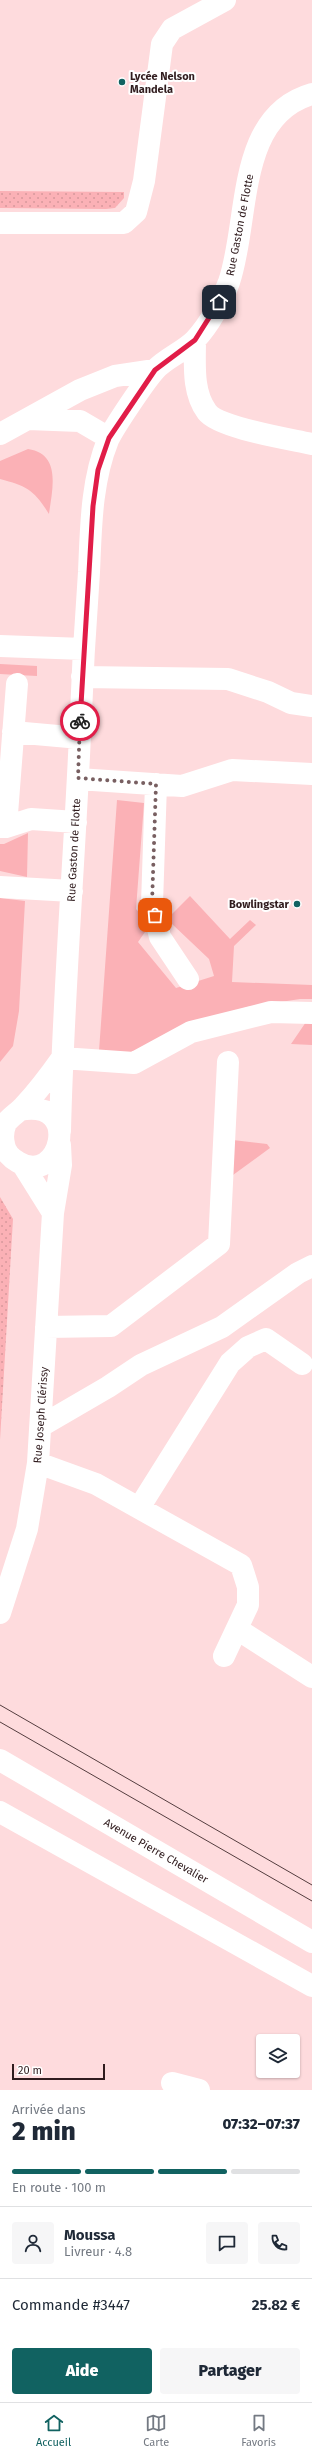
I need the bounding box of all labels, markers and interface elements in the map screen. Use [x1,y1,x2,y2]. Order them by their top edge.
place label: Lycée Nelson Mandela [130,70,195,96]
marker: Lycée Nelson Mandela [117,77,127,87]
street label: Rue Gaston de Flotte [224,173,256,277]
pin [202,285,236,319]
icon: home [208,291,230,313]
courier [60,701,100,741]
icon: bike [69,710,91,732]
street label: Rue Gaston de Flotte [65,798,83,902]
pin [138,898,172,932]
place label: Bowlingstar [229,898,290,911]
marker: Bowlingstar [292,899,302,909]
icon: bag [144,904,166,926]
street label: Rue Joseph Clérissy [31,1366,51,1464]
street label: Avenue Pierre Chevalier [102,1816,211,1887]
map controls [256,2034,300,2078]
button: layers [256,2034,300,2078]
scale bar [12,2062,105,2081]
text: 20 m [18,2064,42,2077]
text: Arrivée dans [12,2102,86,2117]
text: 07:32–07:37 [222,2115,300,2133]
text: 2 min [12,2116,76,2147]
text: En route · 100 m [12,2180,106,2195]
button: person [12,2222,54,2264]
button: chat [206,2222,248,2264]
button: phone [258,2222,300,2264]
text: Moussa [64,2226,116,2244]
text: Livreur · 4.8 [64,2244,132,2259]
text: Commande #3447 [12,2296,130,2314]
text: 25.82 € [252,2296,300,2314]
button: Aide [12,2348,152,2394]
button: Partager [160,2348,300,2394]
tab: Accueil [36,2412,71,2449]
tab: Carte [143,2412,169,2449]
tab: Favoris [241,2412,276,2449]

